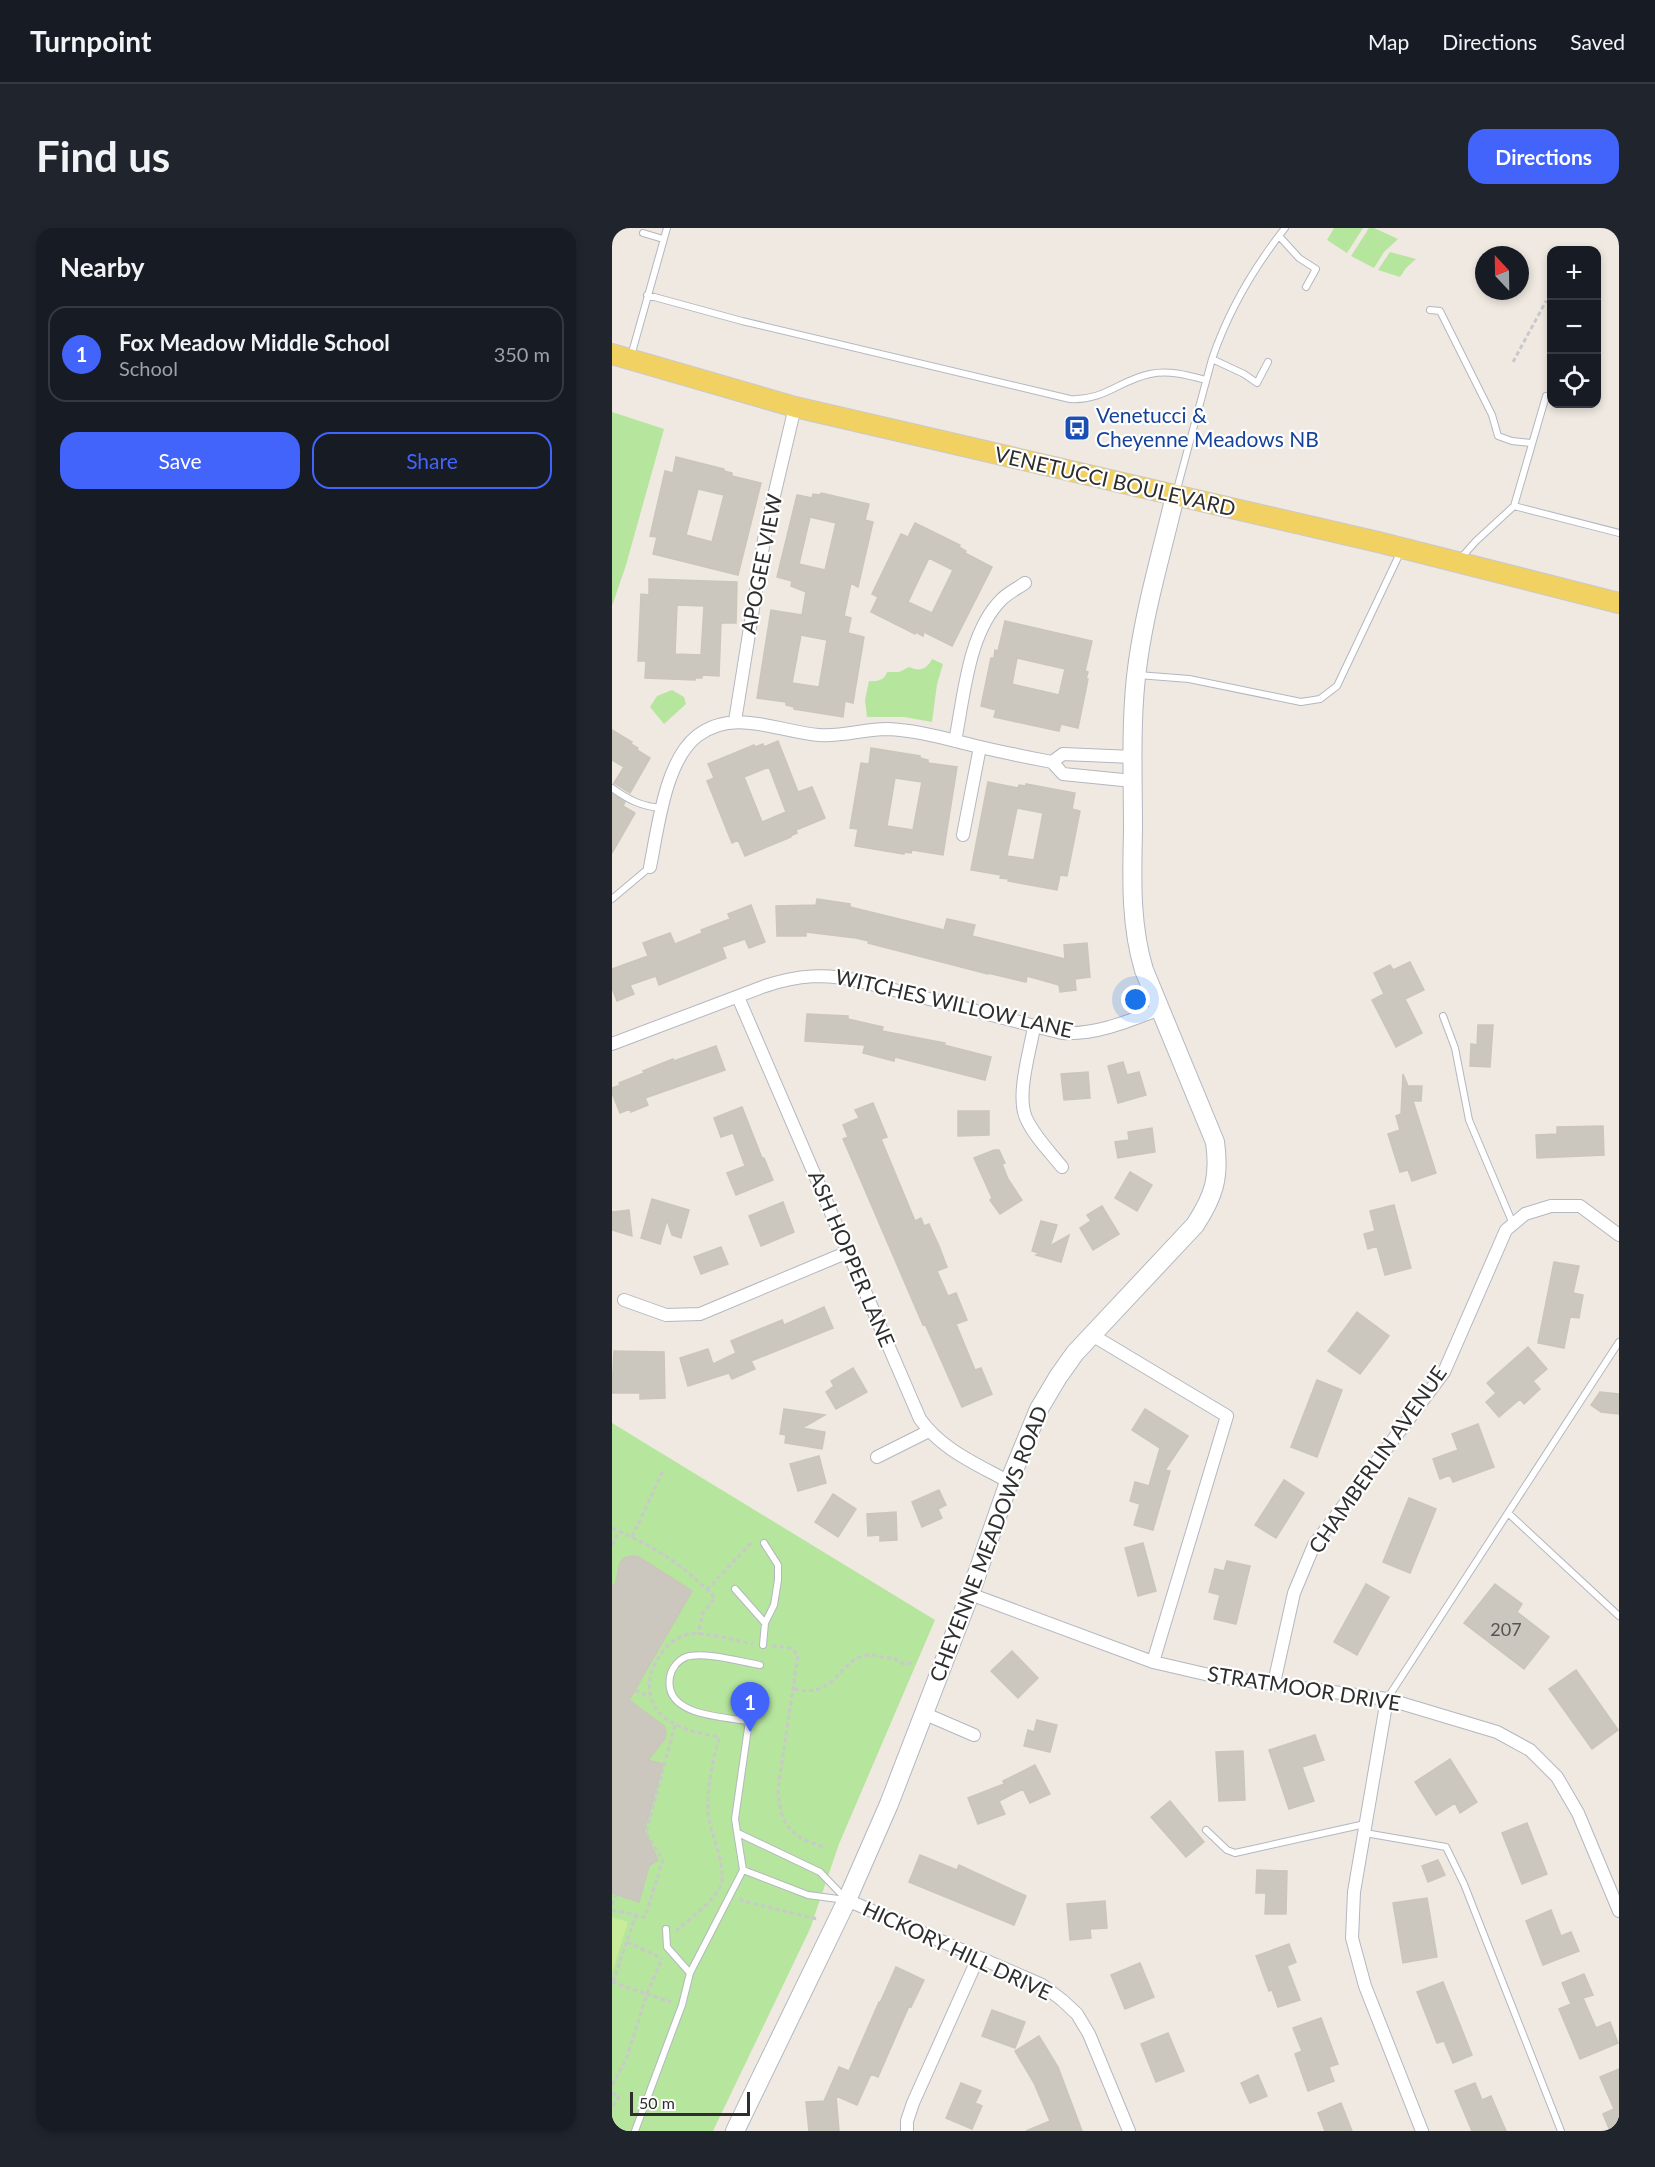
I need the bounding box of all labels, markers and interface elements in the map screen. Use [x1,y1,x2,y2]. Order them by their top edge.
text: Turnpoint [30,24,151,58]
text: Map [1368,29,1409,54]
text: Directions [1442,29,1537,54]
text: Saved [1570,29,1625,54]
button: Directions [1468,129,1619,184]
text: Find us [36,131,170,181]
north arrow [1475,246,1529,300]
map controls [1547,246,1601,408]
button: + [1547,246,1601,300]
text: Nearby [60,251,145,283]
button: − [1547,300,1601,354]
text: Fox Meadow Middle School [119,329,390,356]
text: 1 [76,342,87,366]
text: 350 m [494,342,550,366]
button: locate [1547,354,1601,408]
text: School [119,356,178,380]
place label: Venetucci & Cheyenne Meadows NB [1096,402,1319,451]
bus stop icon: Venetucci & Cheyenne Meadows NB [1062,413,1092,443]
button: Save [60,432,300,489]
button: Share [312,432,552,489]
street label: VENETUCCI BOULEVARD [992,441,1238,520]
street label: APOGEE VIEW [735,491,786,636]
street label: WITCHES WILLOW LANE [833,963,1076,1042]
your location [1121,985,1150,1014]
street label: ASH HOPPER LANE [804,1167,901,1350]
street label: CHAMBERLIN AVENUE [1303,1361,1451,1558]
street label: CHEYENNE MEADOWS ROAD [923,1402,1052,1685]
house number: 207 [1490,1618,1522,1640]
street label: STRATMOOR DRIVE [1206,1660,1403,1715]
pin: 1 [730,1682,770,1732]
street label: HICKORY HILL DRIVE [859,1895,1056,2004]
scale bar [630,2089,750,2116]
text: 50 m [639,2093,675,2112]

